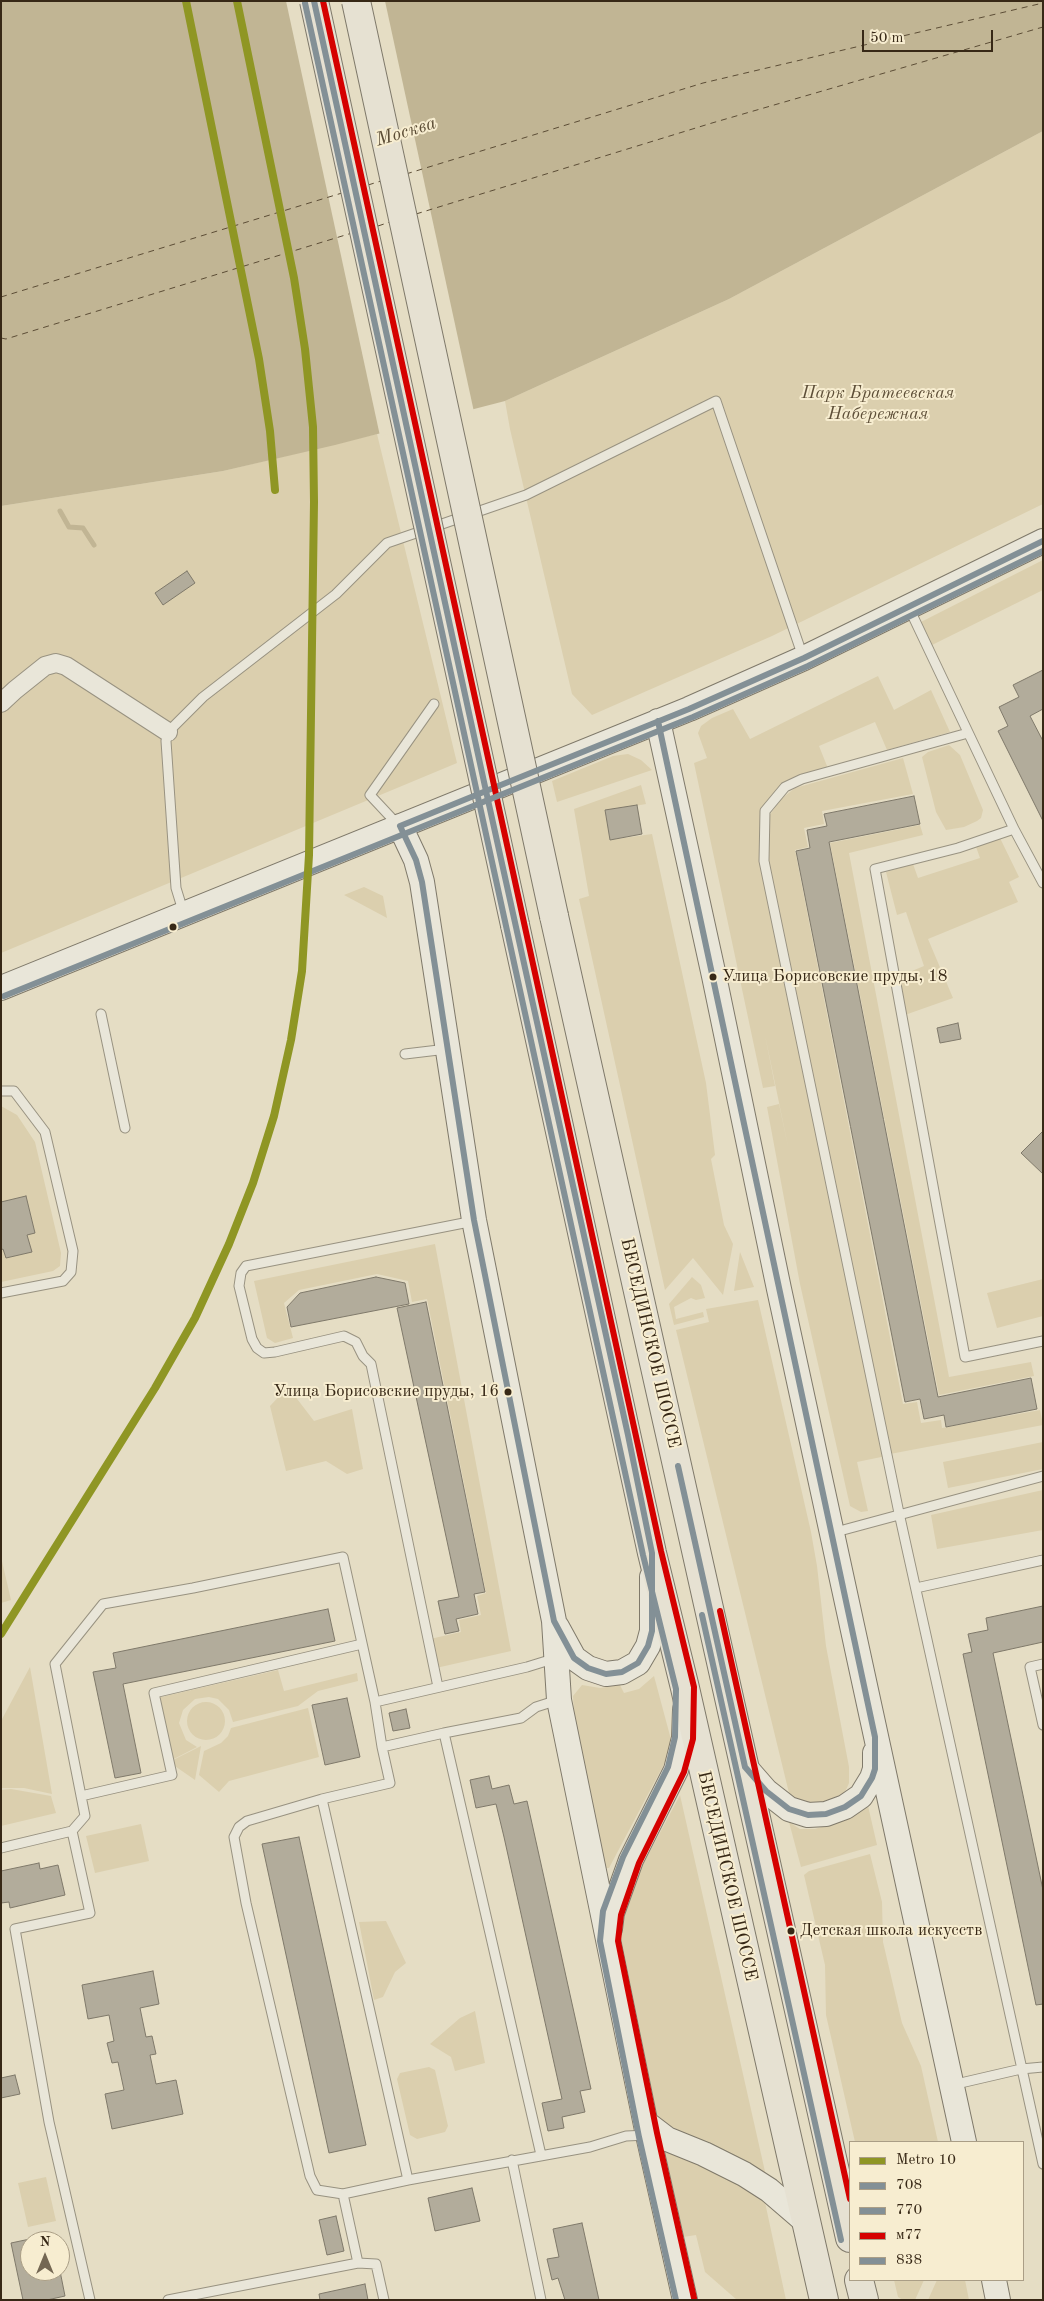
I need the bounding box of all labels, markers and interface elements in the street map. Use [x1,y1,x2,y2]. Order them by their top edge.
scale bar [864,20,995,52]
text: 50 m [870,31,904,46]
water label: Москва [373,112,439,152]
park label: Парк Братеевская Набережная [801,382,955,424]
unlabelled marker [168,922,178,932]
place label: Улица Борисовские пруды, 18 [722,967,948,987]
marker: Улица Борисовские пруды, 18 [708,972,718,982]
street label: БЕСЕДИНСКОЕ ШОССЕ [615,1236,685,1450]
place label: Улица Борисовские пруды, 16 [273,1382,499,1402]
marker: Улица Борисовские пруды, 16 [503,1387,513,1397]
street label: БЕСЕДИНСКОЕ ШОССЕ [692,1769,762,1983]
place label: Детская школа искусств [800,1921,982,1941]
marker: Детская школа искусств [786,1926,796,1936]
legend [849,2141,1024,2281]
text: Metro 10 [896,2153,956,2168]
text: 708 [896,2178,922,2193]
text: 770 [896,2203,922,2218]
text: м77 [896,2228,922,2243]
north arrow [20,2231,70,2281]
text: N [40,2235,50,2249]
text: 838 [896,2253,922,2268]

